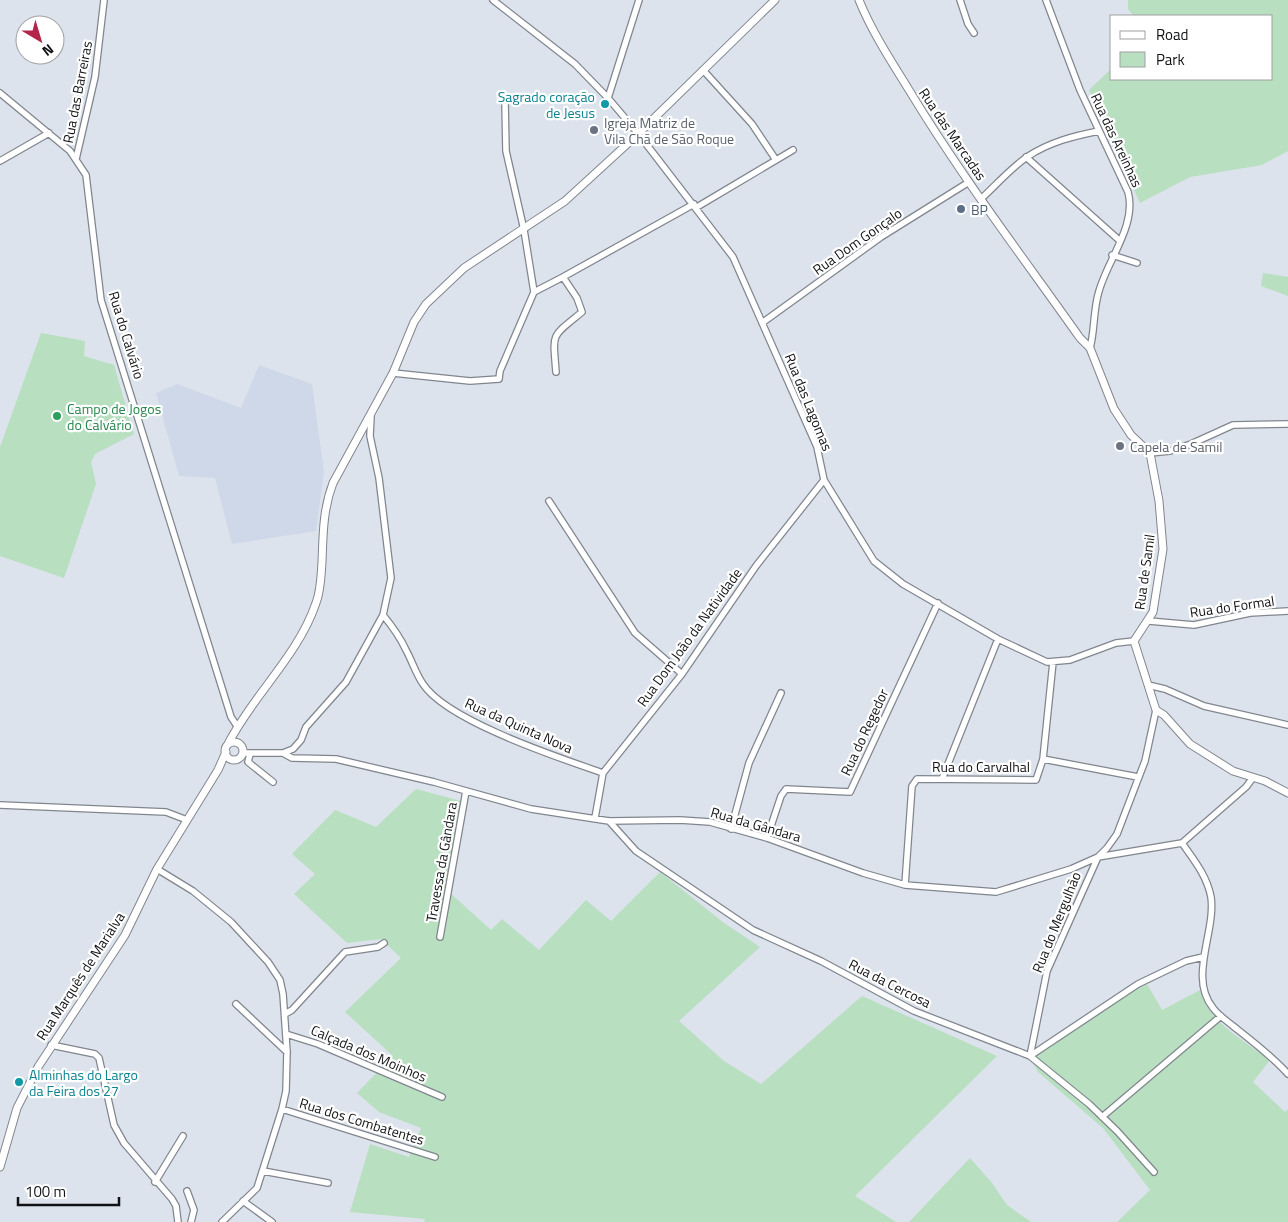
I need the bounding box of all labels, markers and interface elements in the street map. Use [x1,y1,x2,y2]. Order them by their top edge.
north arrow [15,15,65,65]
legend [1110,15,1273,80]
text: Road [1156,23,1188,46]
text: N [38,39,59,62]
street label: Rua das Barreiras [57,39,97,145]
text: Park [1156,48,1185,71]
street label: Rua das Marcadas [914,84,992,184]
place label: Sagrado coração de Jesus [498,86,595,123]
street label: Rua das Areinhas [1086,89,1148,191]
marker: Sagrado coração de Jesus [599,98,611,110]
place label: Igreja Matriz de Vila Chã de São Roque [604,112,734,149]
marker: Igreja Matriz de Vila Chã de São Roque [588,124,600,136]
place label: BP [971,199,988,220]
street label: Rua Dom Gonçalo [808,202,906,280]
marker: BP [955,203,967,215]
street label: Rua do Calvário [104,289,150,381]
street label: Rua das Lagomas [780,350,838,454]
place label: Campo de Jogos do Calvário [67,398,161,435]
marker: Campo de Jogos do Calvário [51,410,63,422]
place label: Capela de Samil [1130,436,1223,457]
marker: Capela de Samil [1114,440,1126,452]
street label: Rua de Samil [1128,533,1160,611]
street label: Rua Dom João da Natividade [631,563,747,711]
street label: Rua do Formal [1188,590,1276,622]
street label: Rua do Regedor [835,685,893,779]
street label: Rua da Quinta Nova [462,692,576,758]
street label: Rua do Carvalhal [932,756,1030,777]
street label: Travessa da Gândara [420,800,462,924]
street label: Rua da Gândara [708,801,804,847]
street label: Rua do Mergulhão [1026,868,1086,976]
street label: Rua Marquês de Marialva [31,908,129,1044]
street label: Rua da Cercosa [845,953,935,1013]
street label: Calçada dos Moinhos [308,1019,430,1087]
place label: Alminhas do Largo da Feira dos 27 [29,1064,138,1101]
marker: Alminhas do Largo da Feira dos 27 [13,1076,25,1088]
street label: Rua dos Combatentes [297,1092,427,1150]
scale bar [18,1174,119,1206]
text: 100 m [25,1180,66,1203]

